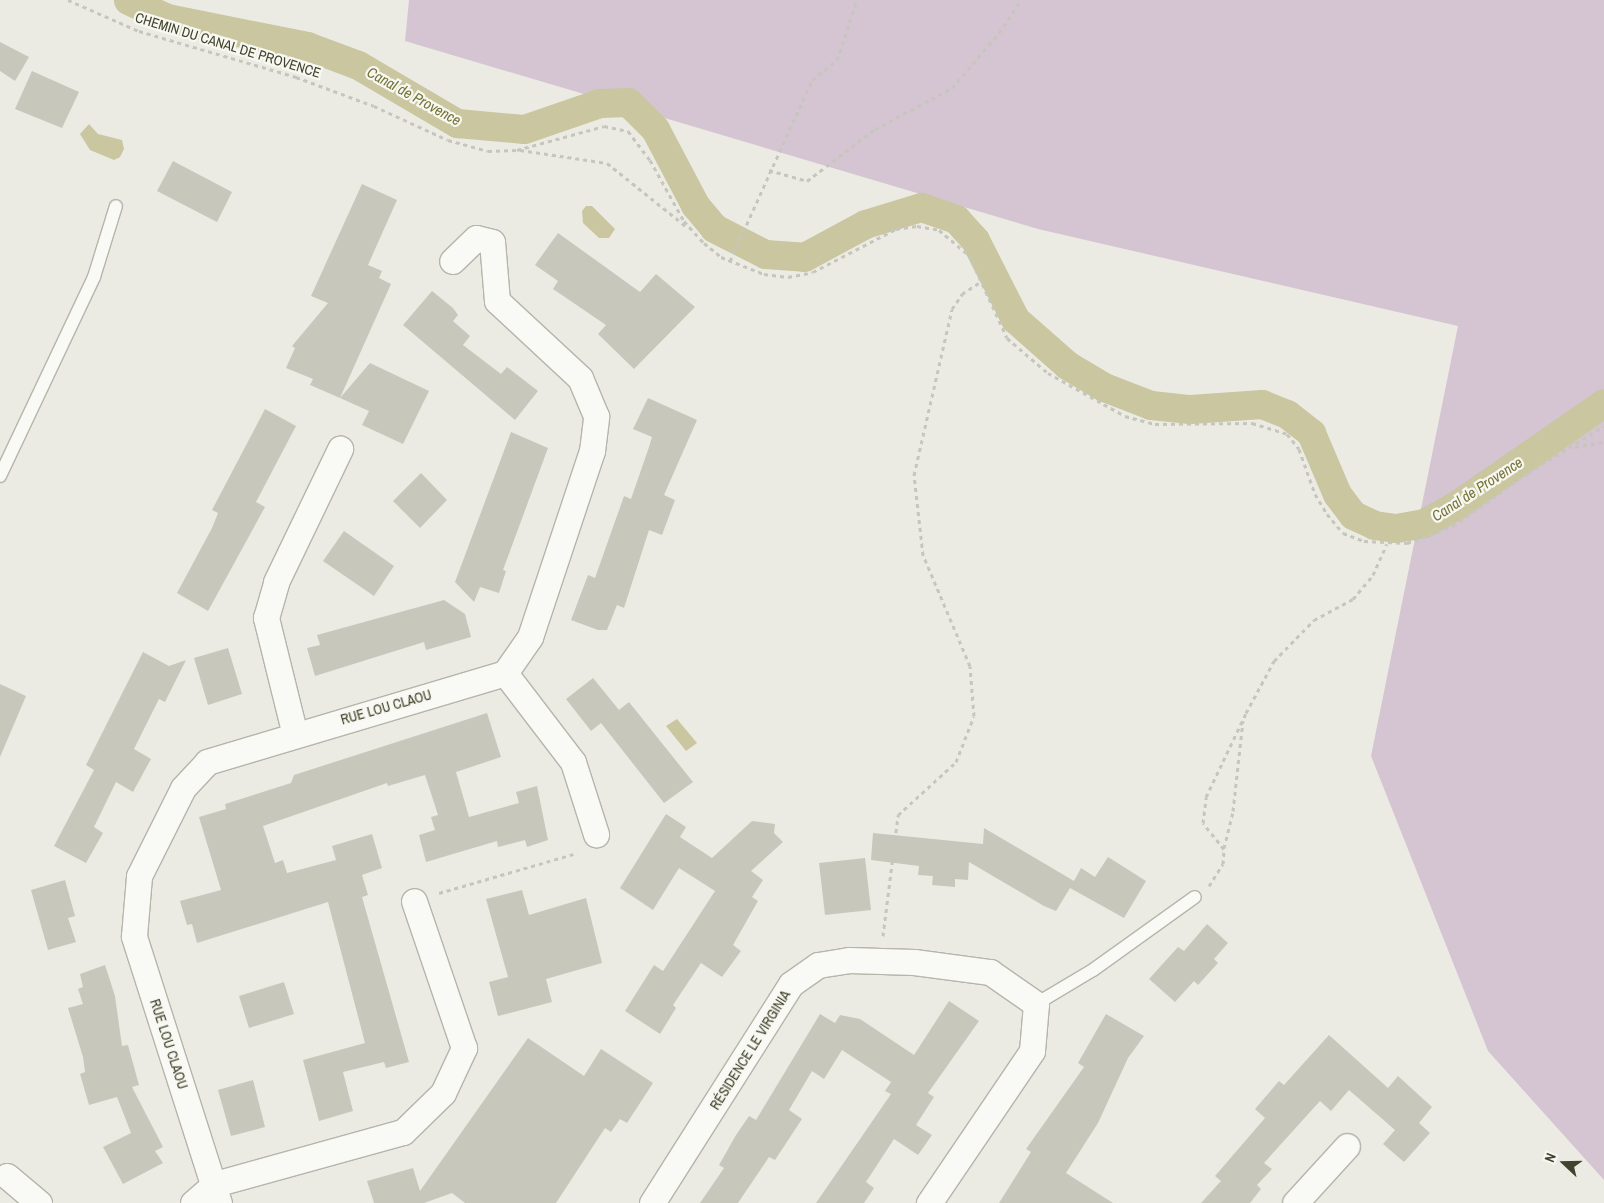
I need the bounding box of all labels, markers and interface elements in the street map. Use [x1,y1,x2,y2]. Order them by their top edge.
street label: CHEMIN DU CANAL DE PROVENCE [133,9,323,81]
water label: Canal de Provence [364,63,464,129]
water label: Canal de Provence [1428,453,1526,525]
street label: RUE LOU CLAOU [339,686,433,728]
street label: RÉSIDENCE LE VIRGINIA [706,987,794,1113]
street label: RUE LOU CLAOU [147,997,191,1091]
north arrow [1539,1138,1589,1188]
text: N [1540,1151,1560,1165]

